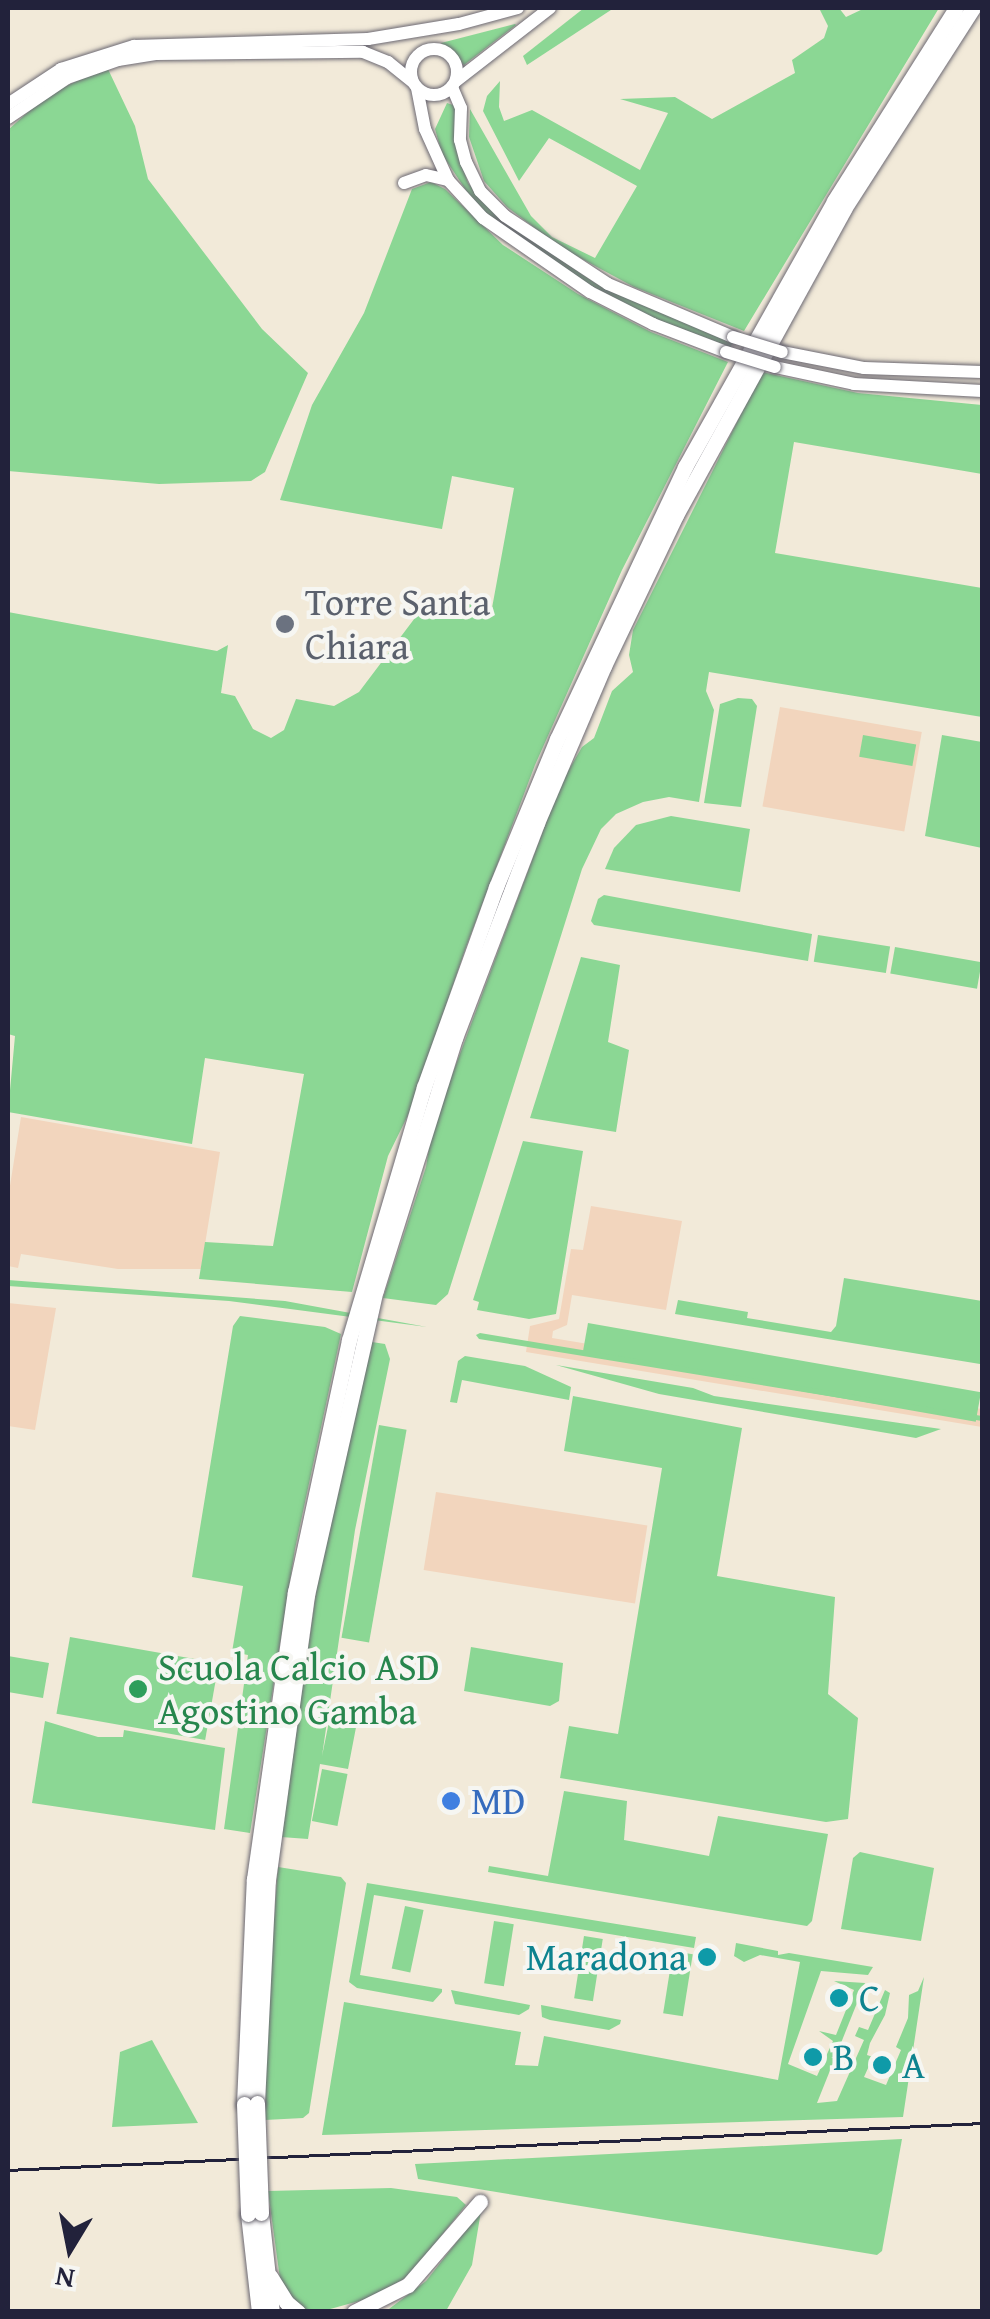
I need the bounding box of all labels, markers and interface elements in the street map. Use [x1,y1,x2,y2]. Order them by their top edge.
place label: Torre Santa Chiara [305,579,490,668]
marker: Torre Santa Chiara [274,613,296,635]
place label: Scuola Calcio ASD Agostino Gamba [158,1644,440,1734]
marker: Scuola Calcio ASD Agostino Gamba [127,1678,149,1700]
place label: MD [471,1778,525,1824]
marker: MD [440,1790,462,1812]
place label: Maradona [526,1934,687,1980]
marker: Maradona [696,1946,718,1968]
place label: C [859,1975,880,2021]
marker: C [828,1987,850,2009]
place label: B [833,2034,855,2080]
place label: A [902,2042,925,2088]
marker: B [802,2046,824,2068]
marker: A [871,2054,893,2076]
north arrow [20,2199,120,2299]
text: N [52,2257,77,2301]

